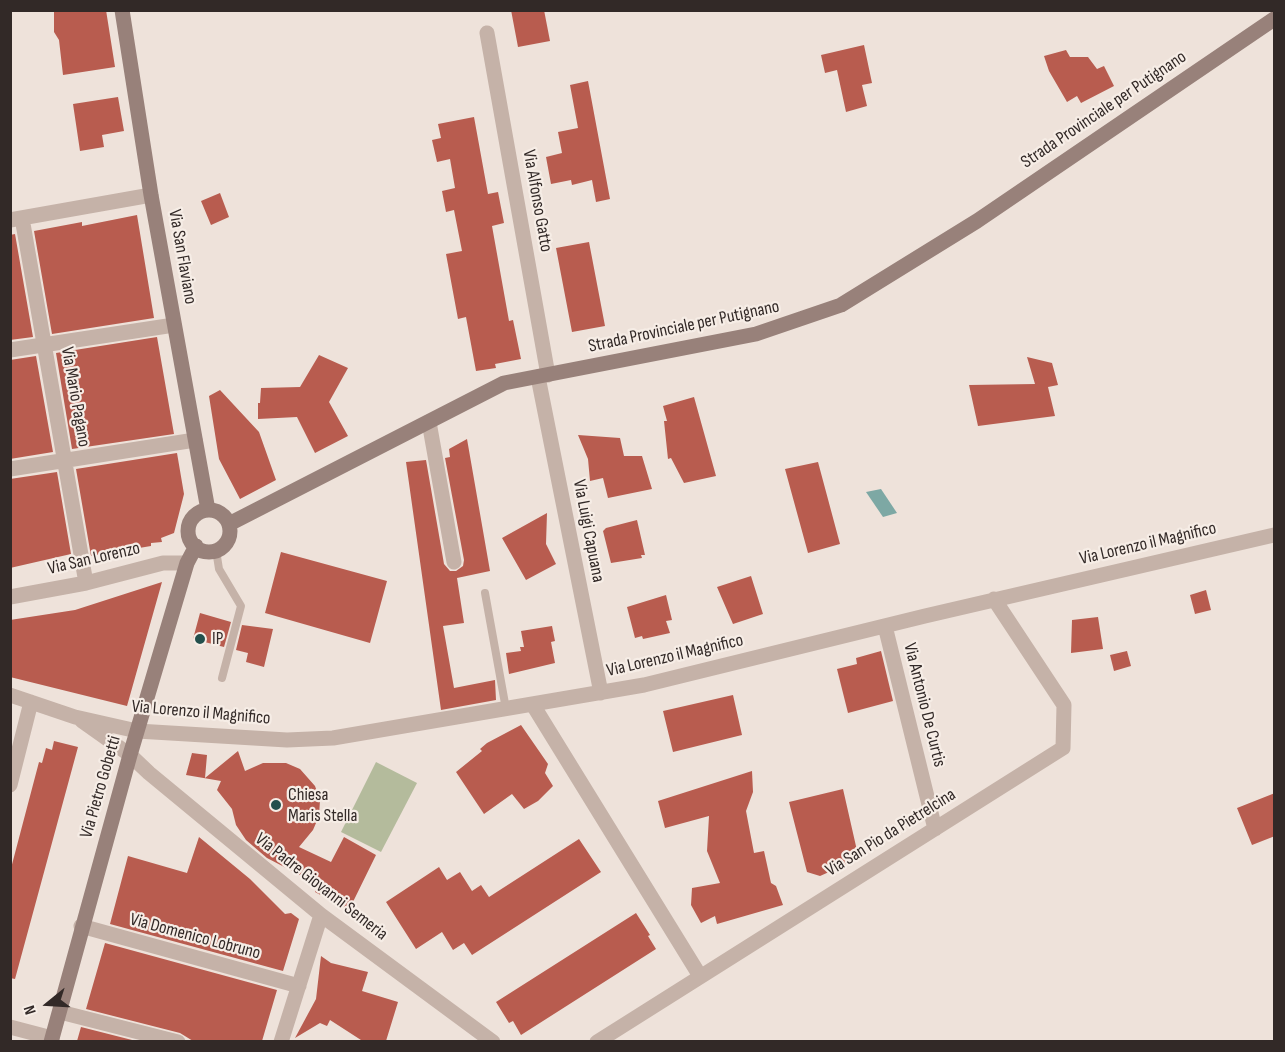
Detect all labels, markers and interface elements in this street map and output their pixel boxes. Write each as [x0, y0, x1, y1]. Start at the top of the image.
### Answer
street label: Strada Provinciale per Putignano [1017, 47, 1191, 173]
street label: Via Alfonso Gatto [517, 148, 557, 254]
street label: Via San Flaviano [163, 208, 201, 306]
street label: Strada Provinciale per Putignano [587, 296, 781, 358]
street label: Via Mario Pagano [56, 345, 94, 449]
street label: Via Luigi Capuana [567, 478, 609, 584]
street label: Via Lorenzo il Magnifico [1078, 518, 1218, 570]
street label: Via San Lorenzo [46, 538, 142, 580]
place label: IP [212, 628, 223, 650]
street label: Via Lorenzo il Magnifico [605, 630, 745, 682]
marker: IP [193, 632, 207, 646]
street label: Via Antonio De Curtis [898, 641, 950, 769]
street label: Via Lorenzo il Magnifico [131, 696, 271, 730]
street label: Via Pietro Gobetti [76, 733, 126, 841]
place label: Chiesa Maris Stella [288, 784, 357, 826]
street label: Via San Pio da Pietrelcina [822, 784, 960, 882]
marker: Chiesa Maris Stella [269, 798, 283, 812]
street label: Via Padre Giovanni Semeria [250, 829, 392, 945]
street label: Via Domenico Lobruno [127, 909, 263, 965]
north arrow [18, 974, 78, 1034]
text: N [20, 1003, 41, 1017]

